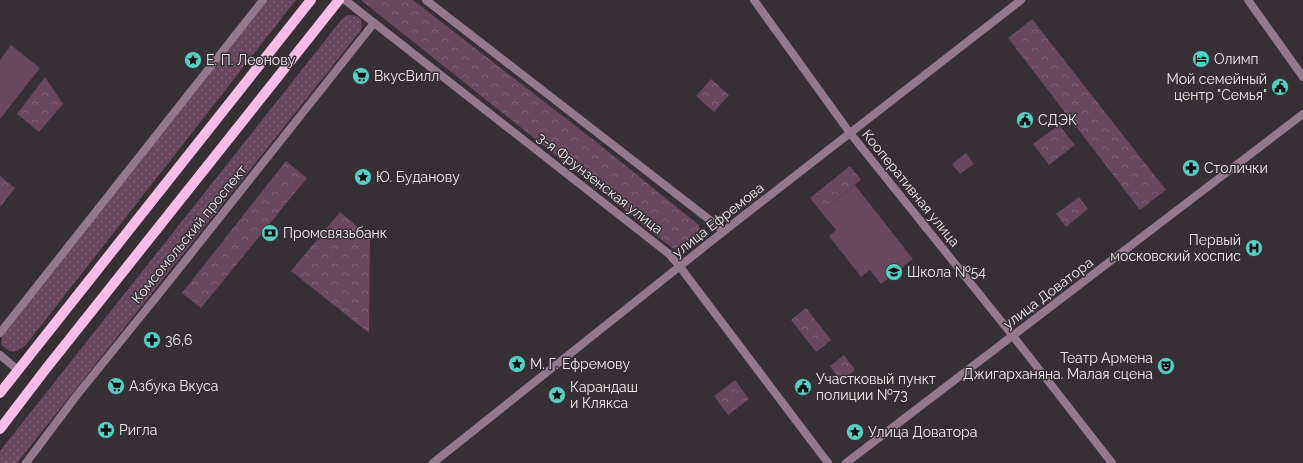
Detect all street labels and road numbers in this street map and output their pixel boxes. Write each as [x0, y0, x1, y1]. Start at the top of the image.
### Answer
street label: Кооперативная улица [859, 126, 963, 250]
street label: 3-я Фрунзенская улица [534, 129, 666, 237]
street label: Комсомольский проспект [128, 161, 250, 306]
street label: улица Ефремова [669, 179, 767, 261]
street label: улица Доватора [1000, 254, 1096, 332]

